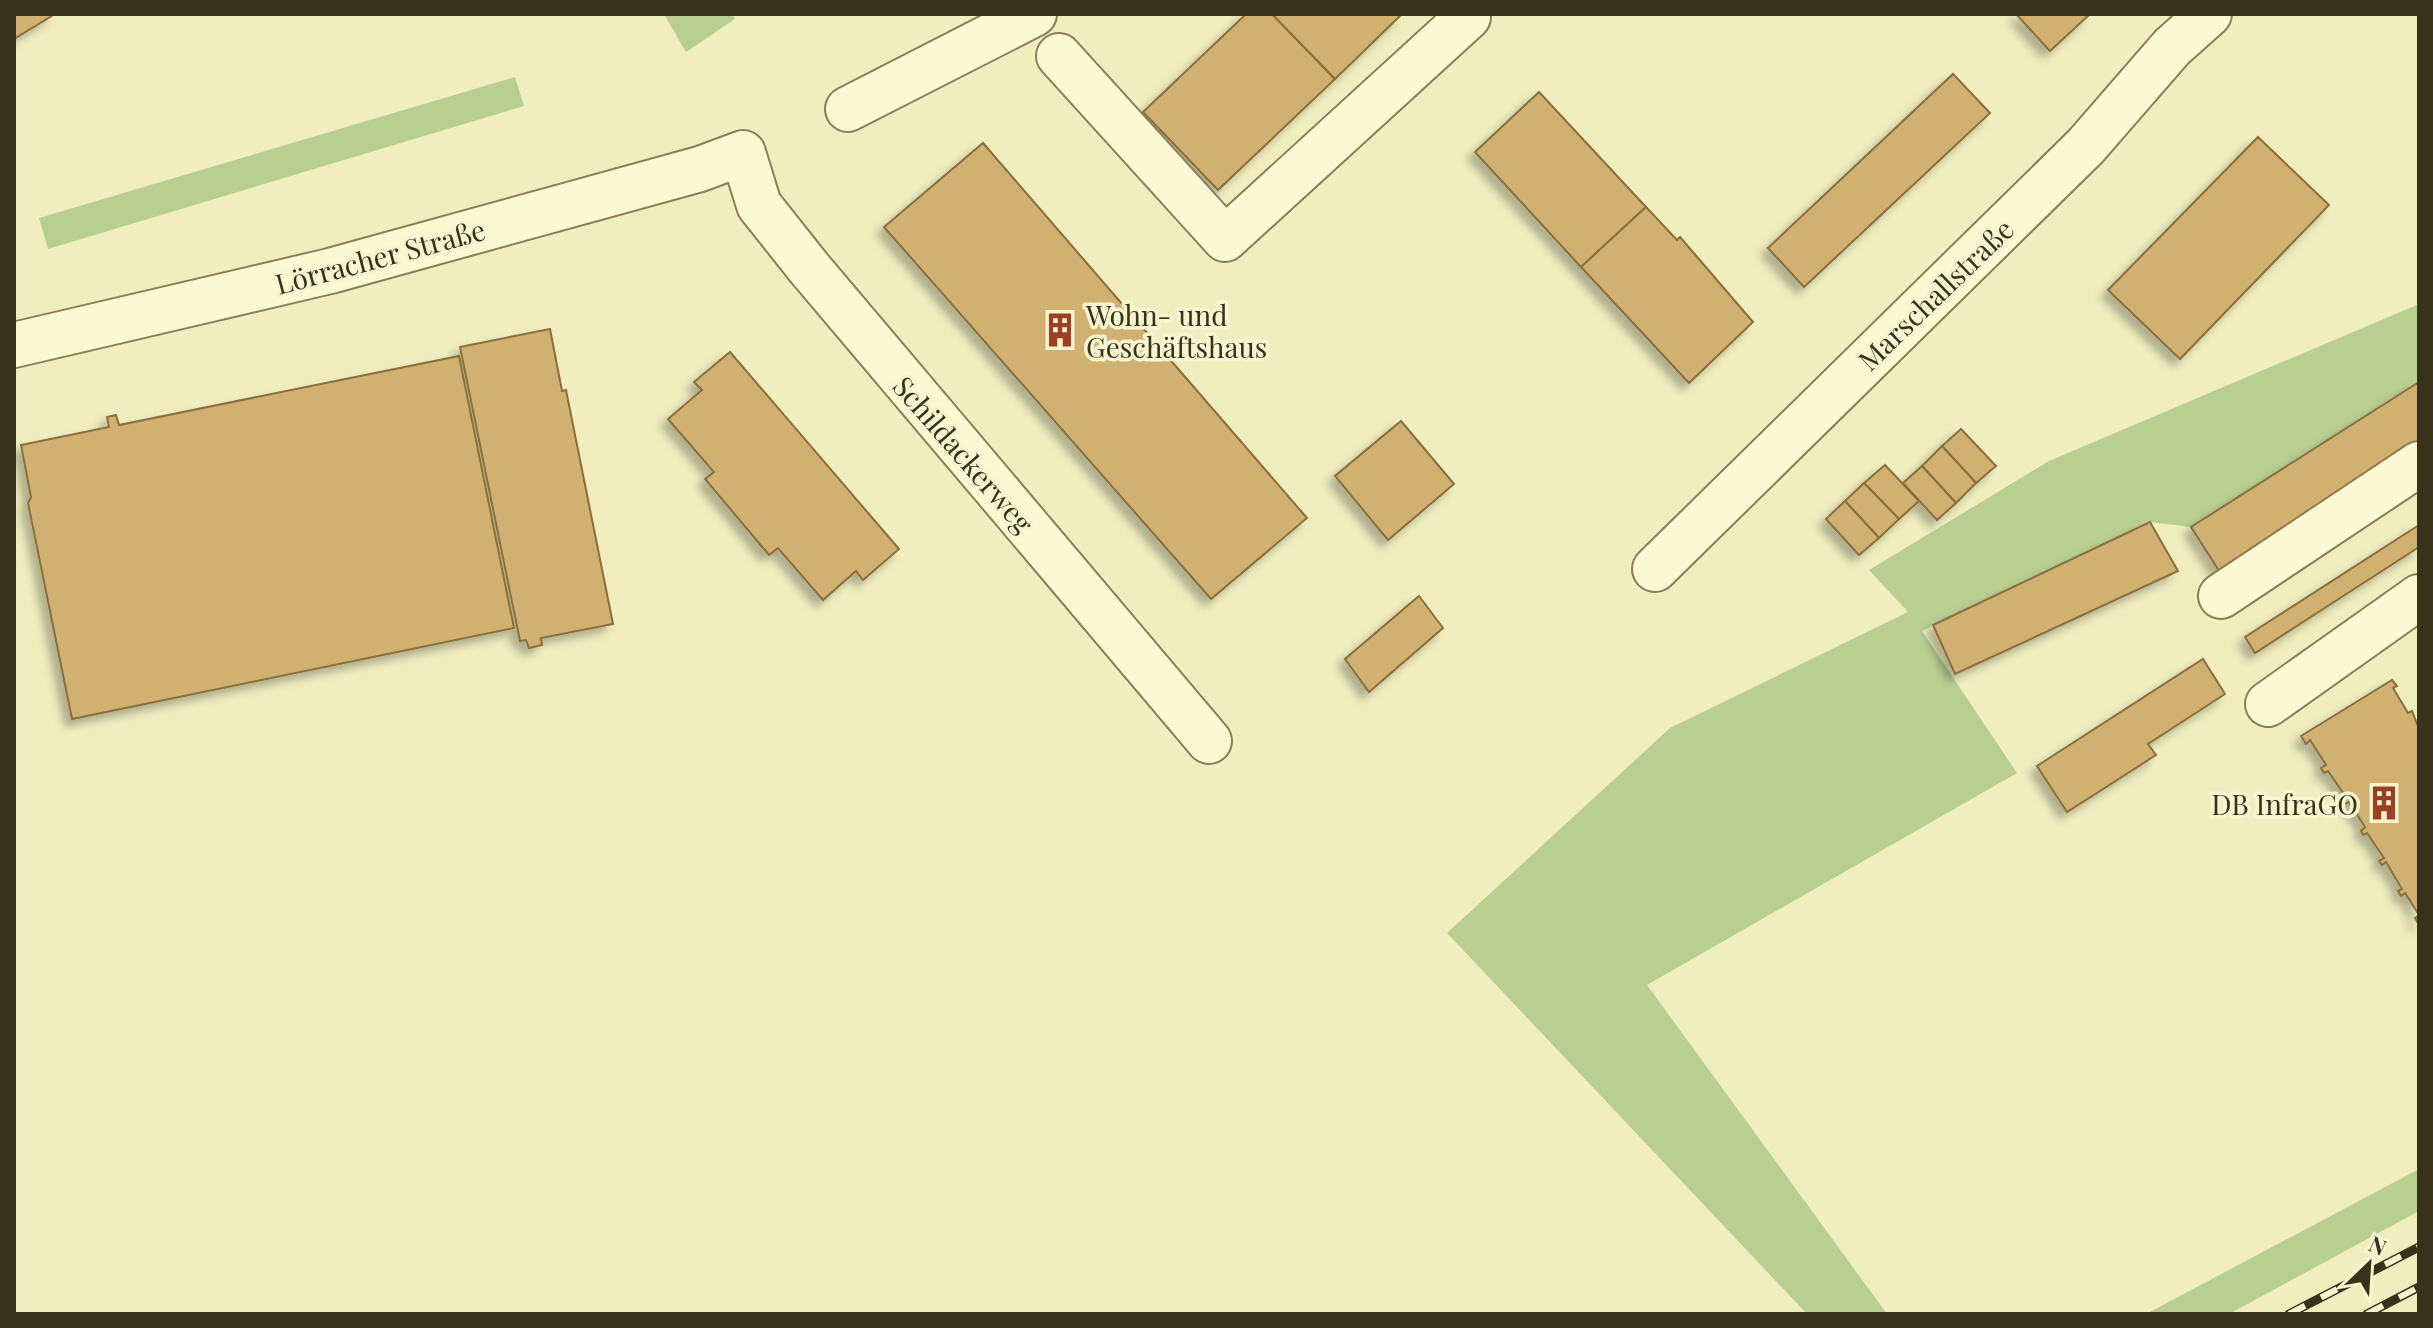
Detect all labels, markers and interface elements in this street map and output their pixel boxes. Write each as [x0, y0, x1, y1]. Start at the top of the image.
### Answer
street label: Lörracher Straße [271, 210, 489, 302]
street label: Marschallstraße [1849, 210, 2021, 378]
place label: Wohn- und Geschäftshaus [1085, 296, 1267, 365]
building icon: Wohn- und Geschäftshaus [1041, 311, 1079, 349]
street label: Schildackerweg [886, 368, 1043, 540]
building icon: DB InfraGO [2365, 784, 2403, 822]
place label: DB InfraGO [2211, 785, 2358, 822]
north arrow [2329, 1224, 2409, 1304]
text: N [2364, 1228, 2392, 1262]

